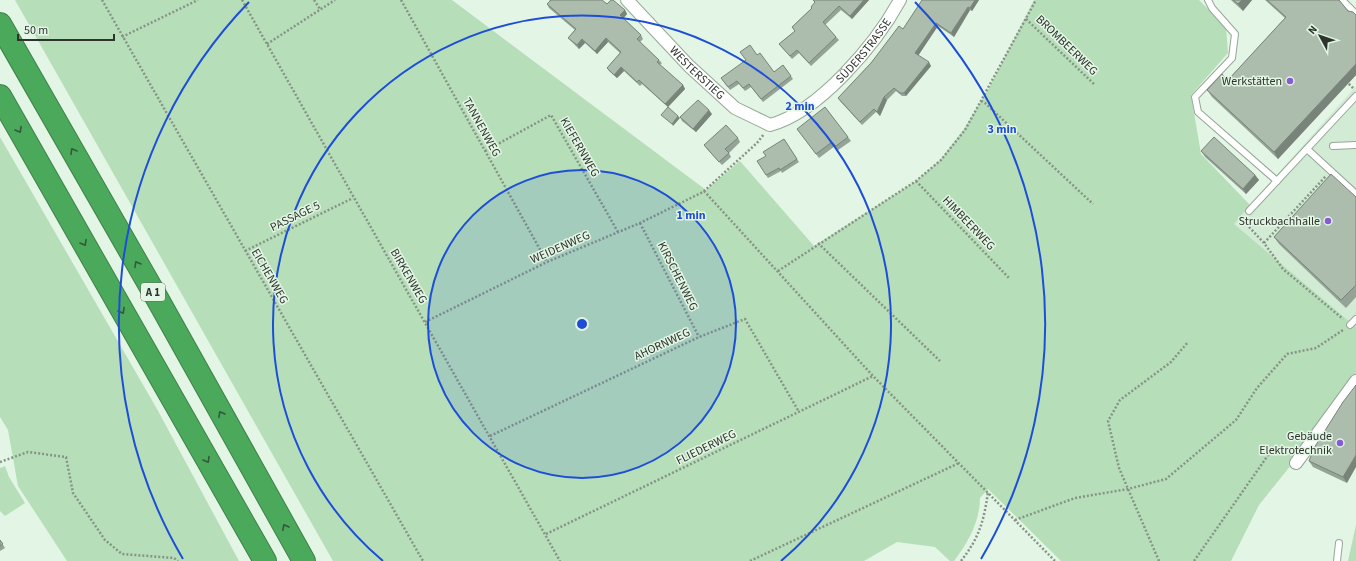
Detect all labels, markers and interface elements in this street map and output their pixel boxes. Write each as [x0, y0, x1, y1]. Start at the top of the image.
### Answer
street label: BROMBEERWEG [1032, 11, 1101, 79]
street label: SÜDERSTRASSE [832, 15, 896, 87]
scale bar [18, 16, 114, 42]
north arrow [1300, 16, 1340, 56]
text: 50 m [24, 22, 48, 39]
text: N [1305, 22, 1321, 38]
street label: WESTERSTIEG [665, 42, 728, 104]
place label: Werkstätten [1222, 73, 1282, 90]
marker: Werkstätten [1285, 76, 1295, 86]
street label: TANNENWEG [458, 95, 505, 160]
text: 2 min [785, 98, 815, 115]
street label: KIEFERNWEG [556, 114, 604, 180]
text: 3 min [987, 121, 1017, 138]
one-way arrow [15, 126, 22, 133]
one-way arrow [70, 148, 77, 155]
street label: HIMBEERWEG [938, 192, 999, 254]
street label: PASSAGE 5 [267, 197, 323, 236]
text: 1 min [676, 207, 706, 224]
place label: Struckbachhalle [1239, 213, 1320, 230]
marker: Struckbachhalle [1323, 216, 1333, 226]
street label: WEIDENWEG [528, 227, 593, 268]
one-way arrow [79, 239, 86, 246]
street label: KIRSCHENWEG [653, 239, 702, 314]
street label: EICHENWEG [247, 245, 292, 307]
street label: BIRKENWEG [386, 245, 431, 307]
one-way arrow [135, 261, 142, 268]
road number: A 1 [141, 283, 165, 301]
one-way arrow [117, 306, 124, 314]
centre of rings [575, 317, 589, 331]
street label: AHORNWEG [631, 324, 693, 365]
one-way arrow [219, 410, 226, 418]
street label: FLIEDERWEG [673, 426, 739, 469]
place label: Gebäude Elektrotechnik [1259, 428, 1332, 459]
marker: Gebäude Elektrotechnik [1335, 438, 1345, 448]
one-way arrow [202, 456, 209, 463]
one-way arrow [282, 524, 290, 531]

